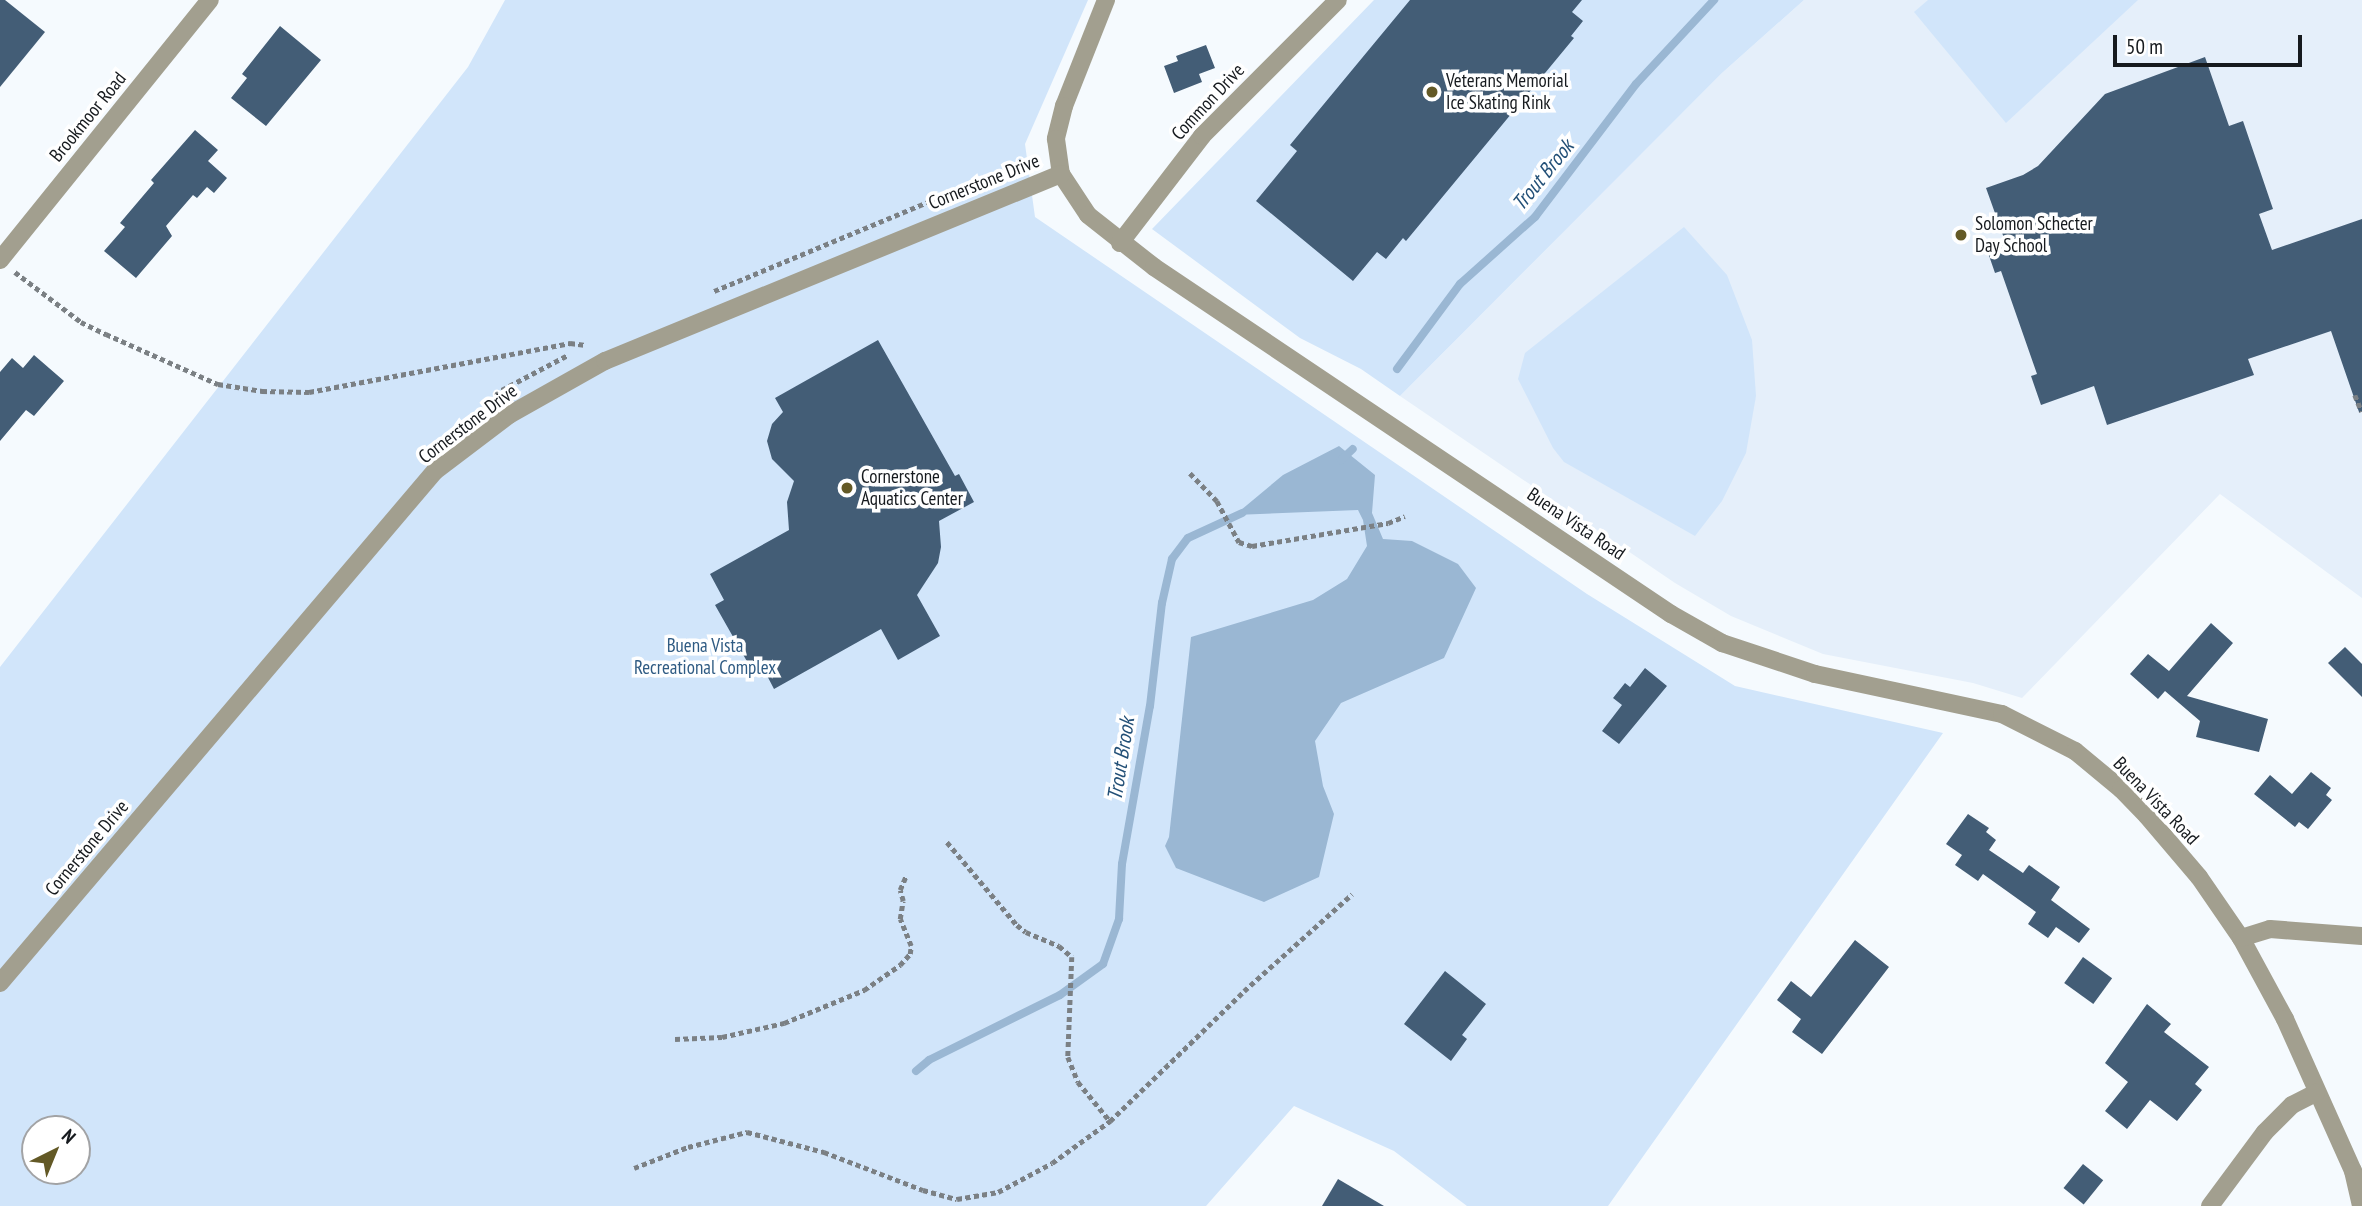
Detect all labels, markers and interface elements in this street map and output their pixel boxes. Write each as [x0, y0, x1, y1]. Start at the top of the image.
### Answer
scale bar [2117, 21, 2306, 65]
text: 50 m [2126, 33, 2163, 60]
street label: Common Drive [1167, 59, 1249, 145]
street label: Brookmoor Road [45, 68, 131, 166]
place label: Veterans Memorial Ice Skating Rink [1446, 70, 1568, 114]
marker: Veterans Memorial Ice Skating Rink [1424, 84, 1440, 100]
water label: Trout Brook [1507, 135, 1579, 215]
street label: Cornerstone Drive [925, 149, 1043, 215]
place label: Solomon Schecter Day School [1975, 213, 2093, 257]
marker: Solomon Schecter Day School [1953, 227, 1969, 243]
street label: Cornerstone Drive [414, 380, 522, 468]
place label: Cornerstone Aquatics Center [861, 466, 963, 510]
marker: Cornerstone Aquatics Center [839, 480, 855, 496]
street label: Buena Vista Road [1523, 483, 1629, 565]
park label: Buena Vista Recreational Complex [634, 635, 776, 679]
water label: Trout Brook [1102, 716, 1140, 802]
street label: Buena Vista Road [2108, 752, 2204, 850]
street label: Cornerstone Drive [41, 796, 133, 900]
north arrow [21, 1115, 91, 1185]
text: N [57, 1124, 81, 1148]

